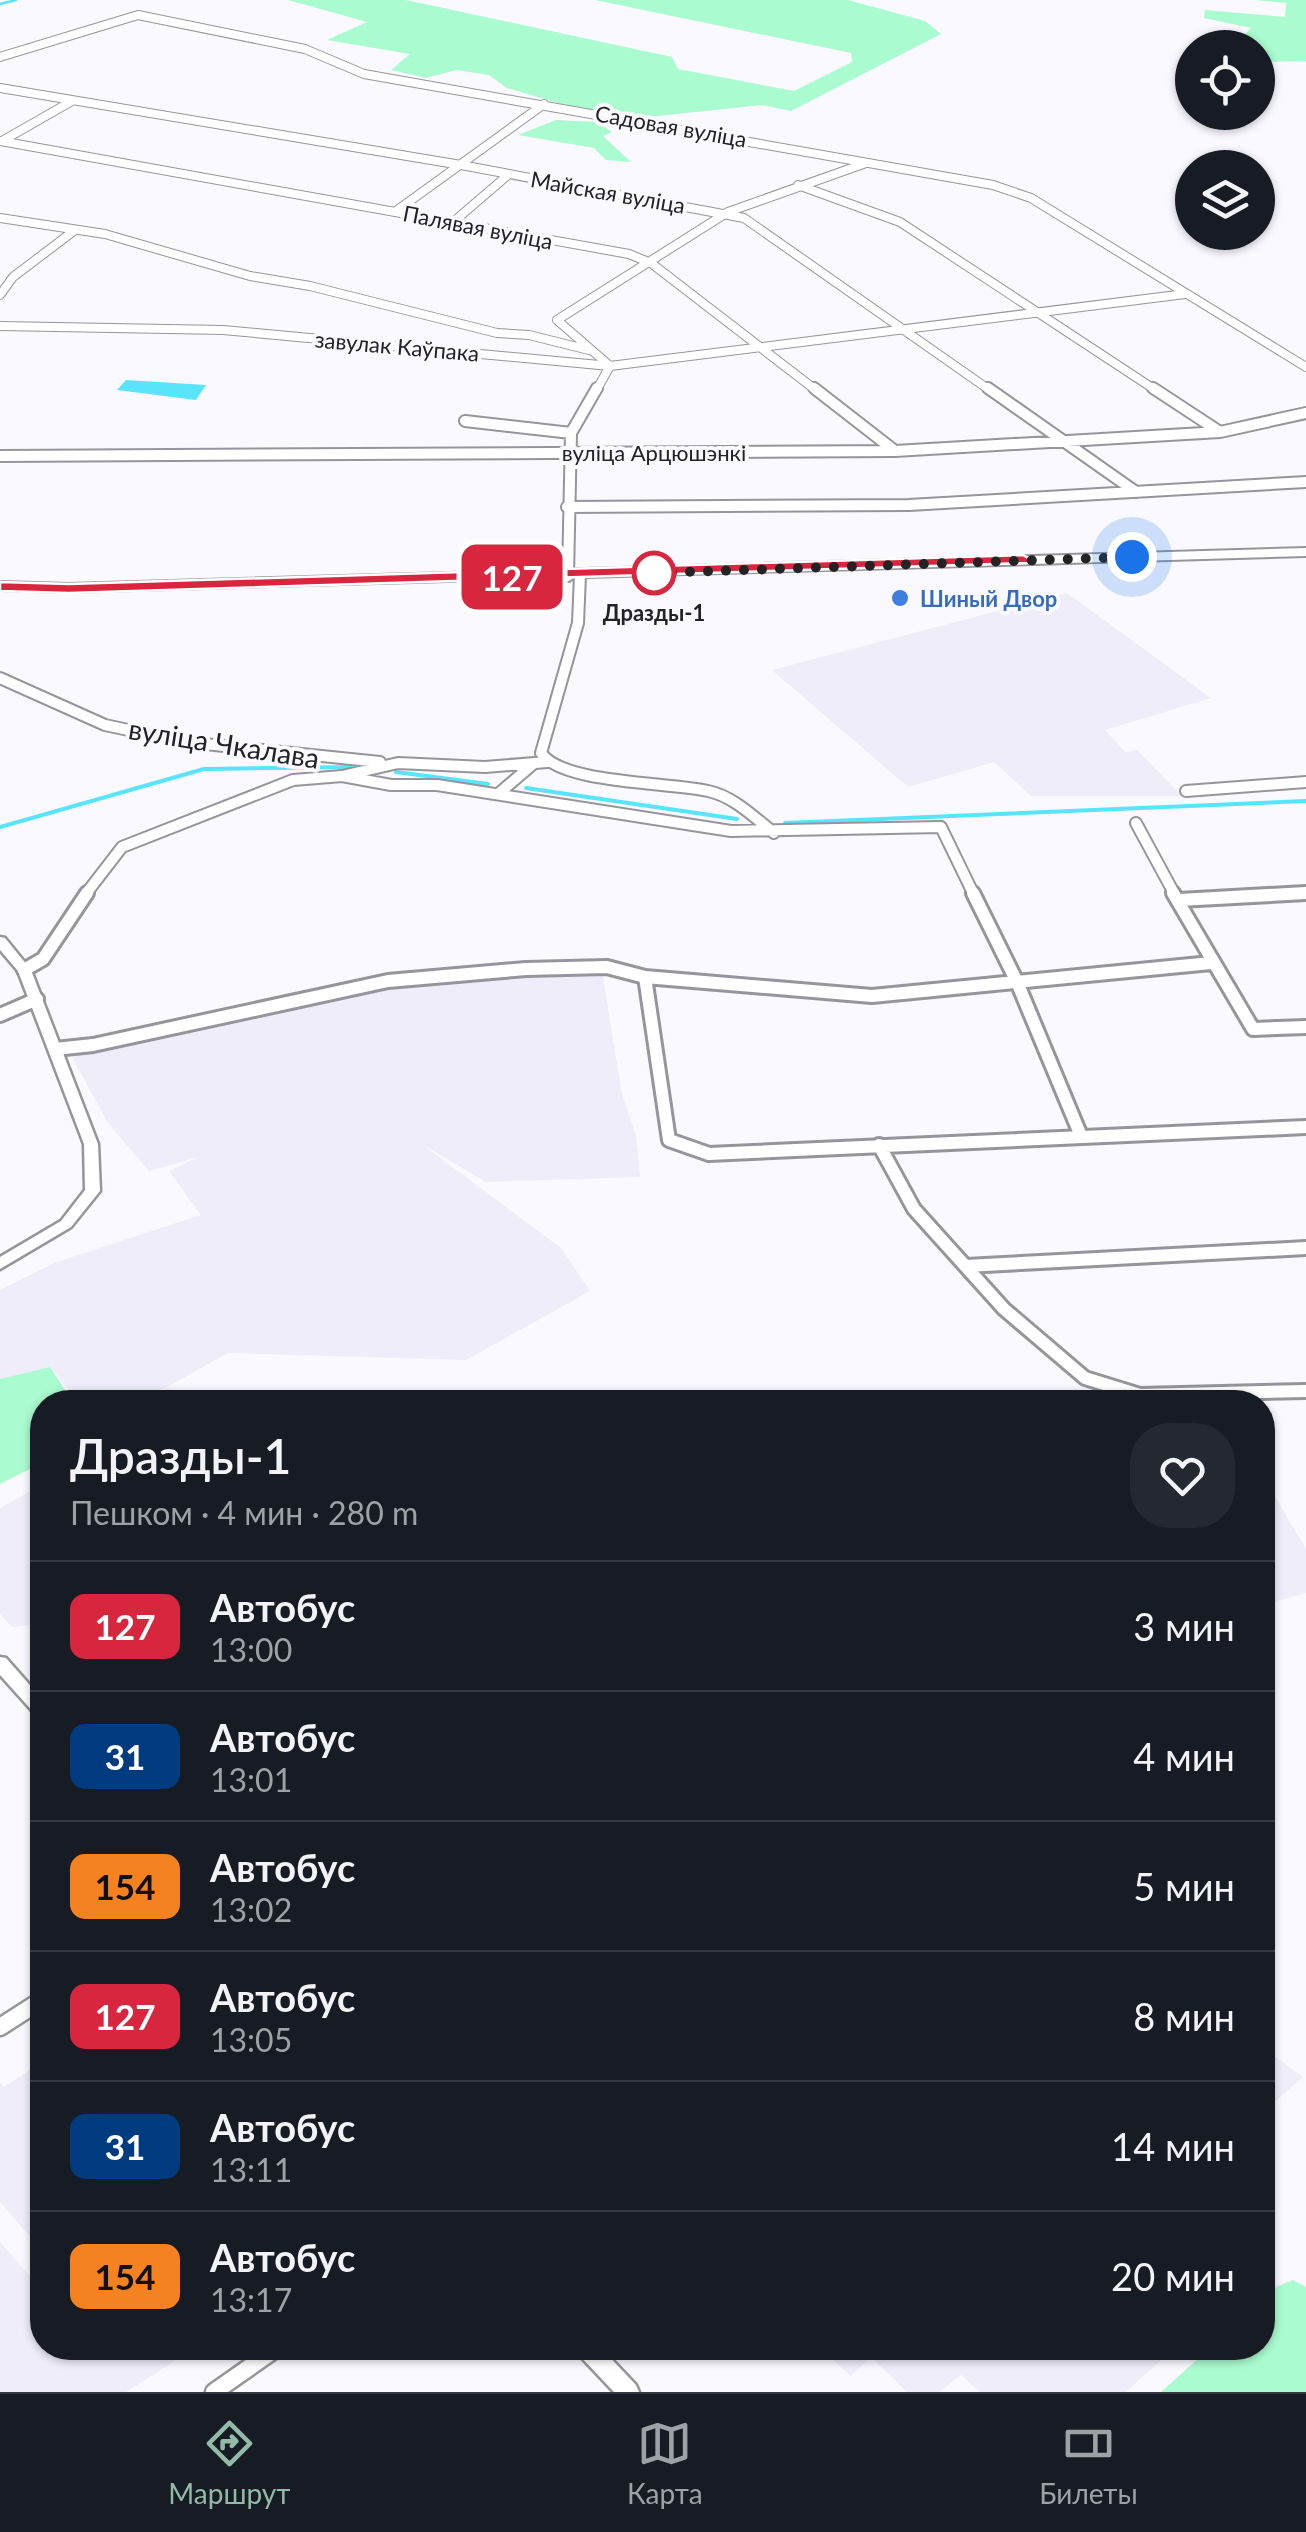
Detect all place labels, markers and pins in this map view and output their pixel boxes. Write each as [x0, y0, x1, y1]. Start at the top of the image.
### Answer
marker: Дразды-1 [633, 552, 675, 594]
place label: Шиный Двор [920, 585, 1057, 612]
marker: Шиный Двор [889, 587, 911, 609]
place label: Дразды-1 [603, 599, 705, 626]

